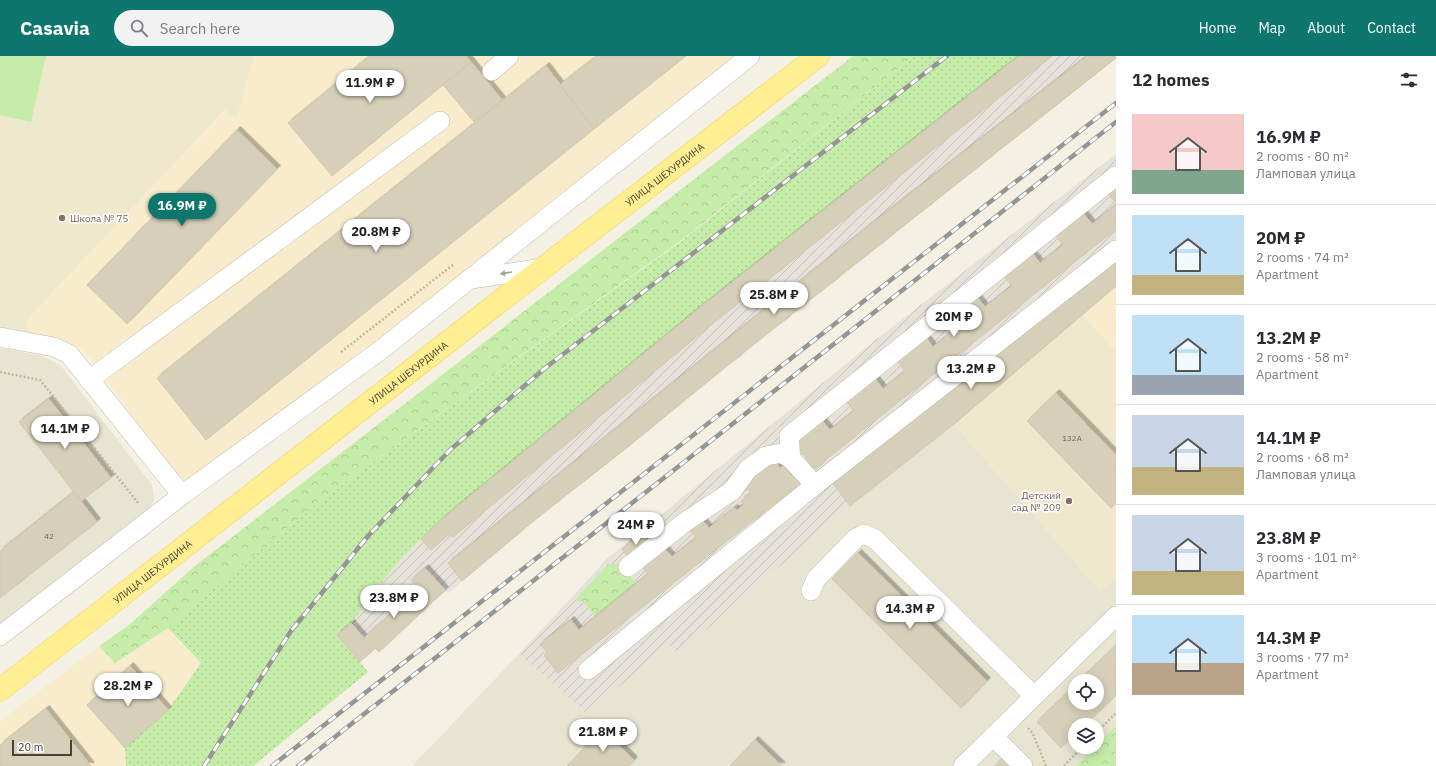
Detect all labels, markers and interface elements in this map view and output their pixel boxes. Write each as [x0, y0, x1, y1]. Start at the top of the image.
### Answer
search box [114, 10, 394, 46]
text: Casavia [20, 16, 90, 40]
icon: search [128, 17, 150, 39]
text: Search here [160, 19, 240, 38]
text: Home [1199, 19, 1236, 37]
text: Map [1258, 19, 1285, 37]
text: About [1307, 19, 1345, 37]
text: Contact [1367, 19, 1416, 37]
text: 12 homes [1132, 69, 1209, 91]
icon: filters [1398, 69, 1420, 91]
pin: 11.9M ₽ [333, 70, 407, 104]
text: 11.9M ₽ [345, 74, 395, 91]
text: 16.9M ₽ [1256, 126, 1321, 148]
icon: home [1164, 130, 1212, 178]
street label: УЛИЦА ШЕХУРДИНА [622, 139, 707, 209]
text: 2 rooms · 80 m² [1256, 148, 1349, 165]
text: Ламповая улица [1256, 165, 1356, 182]
pin: 16.9M ₽ [145, 193, 219, 227]
text: 16.9M ₽ [157, 197, 207, 214]
place label: Школа № 75 [70, 212, 128, 225]
marker: Школа № 75 [57, 213, 67, 223]
pin: 20.8M ₽ [339, 219, 413, 253]
text: 20.8M ₽ [351, 223, 401, 240]
text: 20M ₽ [1256, 227, 1306, 249]
icon: home [1164, 231, 1212, 279]
text: 2 rooms · 74 m² [1256, 249, 1349, 266]
text: Apartment [1256, 266, 1319, 283]
one-way arrow [500, 271, 512, 277]
pin: 25.8M ₽ [737, 282, 811, 316]
text: 25.8M ₽ [749, 286, 799, 303]
pin: 20M ₽ [926, 304, 982, 338]
text: 20M ₽ [935, 308, 973, 325]
text: 13.2M ₽ [1256, 327, 1321, 349]
icon: home [1164, 331, 1212, 379]
street label: УЛИЦА ШЕХУРДИНА [366, 338, 451, 407]
text: 2 rooms · 58 m² [1256, 349, 1349, 366]
pin: 13.2M ₽ [934, 356, 1008, 390]
text: 13.2M ₽ [946, 360, 996, 377]
text: Apartment [1256, 366, 1319, 383]
pin: 14.1M ₽ [28, 416, 102, 450]
text: 14.1M ₽ [40, 420, 90, 437]
text: 14.1M ₽ [1256, 427, 1321, 449]
icon: home [1164, 431, 1212, 479]
house number: 132А [1062, 433, 1082, 443]
text: 2 rooms · 68 m² [1256, 449, 1349, 466]
text: Ламповая улица [1256, 466, 1356, 483]
place label: Детский сад № 209 [1011, 489, 1061, 514]
marker: Детский сад № 209 [1064, 496, 1074, 506]
pin: 24M ₽ [608, 512, 664, 546]
text: 24M ₽ [617, 516, 655, 533]
text: 23.8M ₽ [1256, 527, 1321, 549]
house number: 42 [44, 531, 54, 541]
icon: home [1164, 531, 1212, 579]
street label: УЛИЦА ШЕХУРДИНА [110, 537, 195, 606]
text: 3 rooms · 101 m² [1256, 549, 1357, 566]
text: Apartment [1256, 566, 1319, 583]
pin: 23.8M ₽ [357, 585, 431, 619]
text: 23.8M ₽ [369, 589, 419, 606]
pin: 14.3M ₽ [873, 596, 947, 630]
text: 14.3M ₽ [885, 600, 935, 617]
text: 14.3M ₽ [1256, 627, 1321, 649]
icon: home [1164, 631, 1212, 679]
text: 3 rooms · 77 m² [1256, 649, 1349, 666]
text: Apartment [1256, 666, 1319, 683]
pin: 28.2M ₽ [91, 673, 165, 707]
map controls [1068, 674, 1104, 754]
button: locate [1068, 674, 1104, 710]
text: 28.2M ₽ [103, 677, 153, 694]
button: layers [1068, 718, 1104, 754]
pin: 21.8M ₽ [566, 719, 640, 753]
text: 21.8M ₽ [578, 723, 628, 740]
scale bar [12, 738, 72, 757]
text: 20 m [18, 740, 43, 754]

